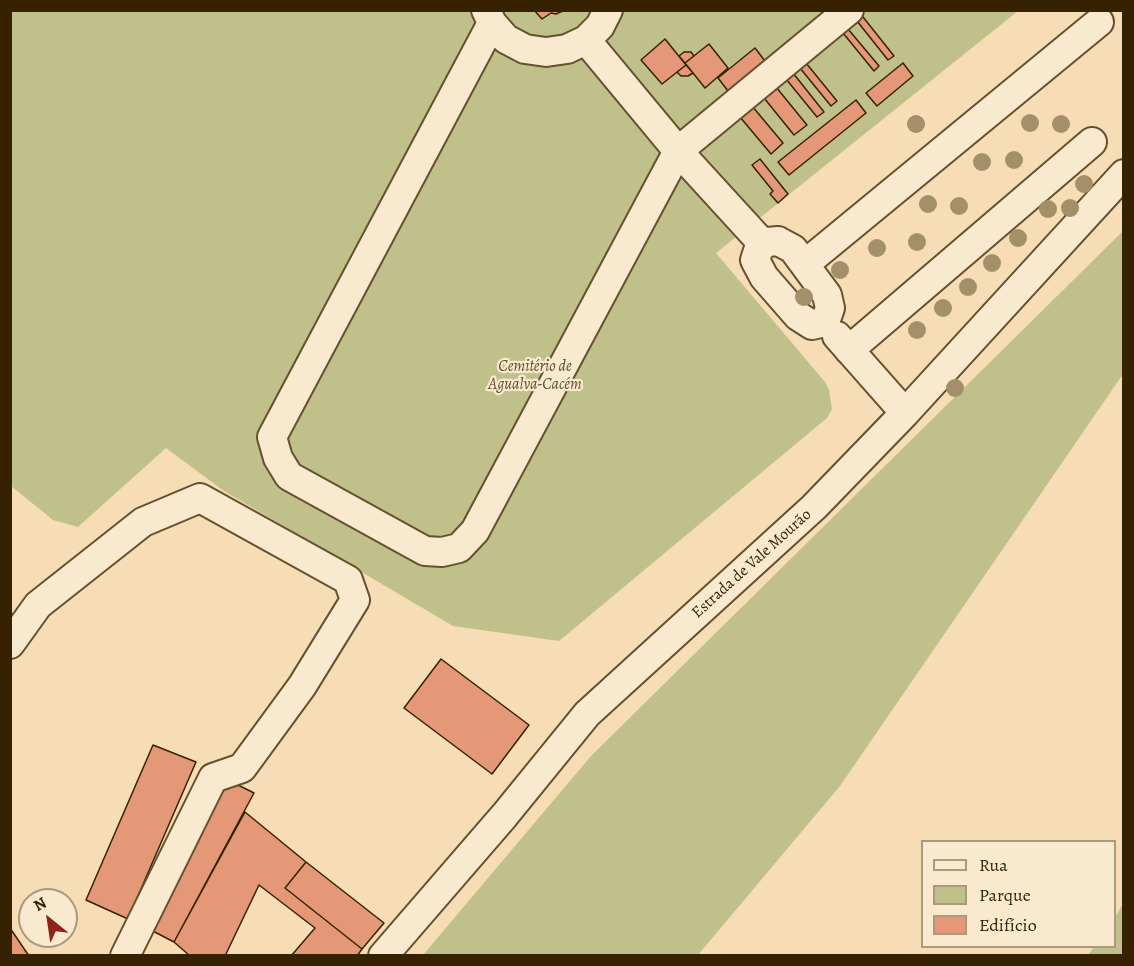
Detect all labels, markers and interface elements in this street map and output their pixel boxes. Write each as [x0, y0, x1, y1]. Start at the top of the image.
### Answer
park label: Cemitério de Agualva-Cacém [488, 357, 582, 395]
street label: Estrada de Vale Mourão [688, 505, 816, 623]
legend [921, 840, 1116, 948]
text: Rua [979, 853, 1008, 877]
text: Parque [979, 883, 1031, 907]
north arrow [18, 888, 78, 948]
text: N [29, 892, 51, 917]
text: Edifício [979, 913, 1037, 937]

